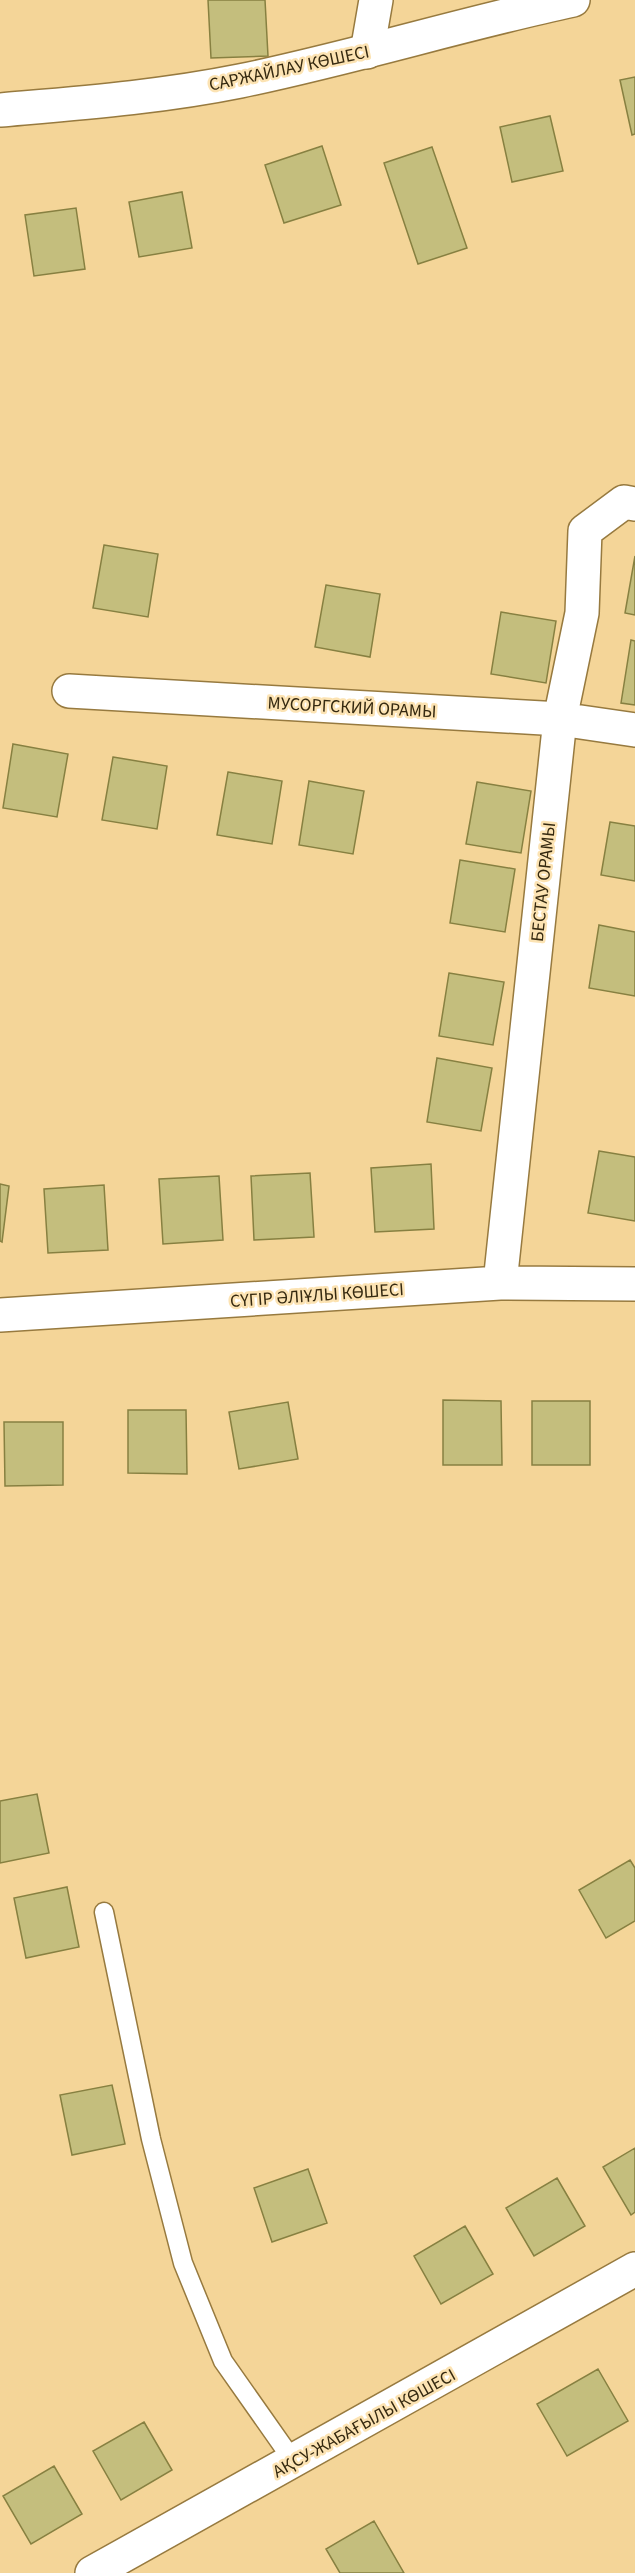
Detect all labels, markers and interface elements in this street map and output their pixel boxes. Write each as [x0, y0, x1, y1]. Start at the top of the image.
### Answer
street label: САРЖАЙЛАУ КӨШЕСІ [207, 39, 372, 98]
street label: МУСОРГСКИЙ ОРАМЫ [267, 691, 437, 724]
street label: БЕСТАУ ОРАМЫ [525, 821, 562, 943]
street label: СҮГІР ӘЛІҰЛЫ КӨШЕСІ [229, 1277, 405, 1314]
street label: АҚСУ-ЖАБАҒЫЛЫ КӨШЕСІ [268, 2363, 460, 2484]

